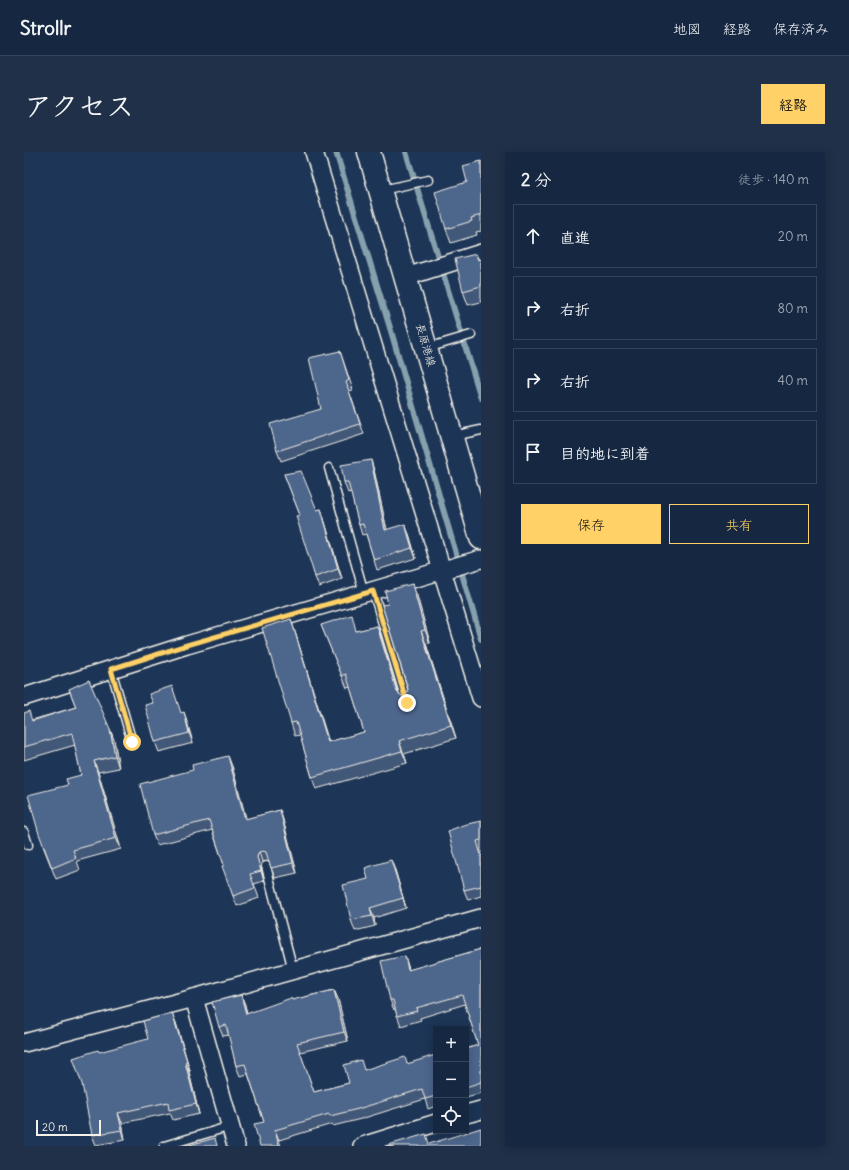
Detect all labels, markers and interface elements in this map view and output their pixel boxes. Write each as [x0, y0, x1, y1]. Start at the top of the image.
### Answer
text: Strollr [20, 16, 71, 40]
text: 地図 [673, 20, 701, 38]
text: 経路 [723, 20, 751, 38]
text: 保存済み [773, 20, 829, 38]
button: 経路 [761, 84, 825, 124]
text: アクセス [24, 88, 134, 124]
text: 2 分 [521, 169, 551, 191]
text: 徒歩 · 140 m [738, 171, 809, 188]
icon: ahead [522, 225, 544, 247]
text: 直進 [560, 228, 590, 247]
text: 20 m [778, 228, 808, 245]
icon: right [522, 297, 544, 319]
text: 右折 [560, 300, 590, 319]
text: 80 m [777, 300, 808, 317]
street label: 長原港線 [413, 322, 439, 368]
icon: right [522, 369, 544, 391]
text: 右折 [560, 372, 590, 391]
text: 40 m [777, 372, 808, 389]
icon: arrive [522, 441, 544, 463]
text: 目的地に到着 [560, 444, 650, 463]
button: 保存 [521, 504, 661, 544]
button: 共有 [669, 504, 809, 544]
route end [398, 694, 416, 712]
route start [123, 733, 141, 751]
map controls [433, 1026, 469, 1134]
button: + [433, 1026, 469, 1062]
button: − [433, 1062, 469, 1098]
button: locate [433, 1098, 469, 1134]
scale bar [36, 1118, 101, 1137]
text: 20 m [42, 1120, 68, 1134]

